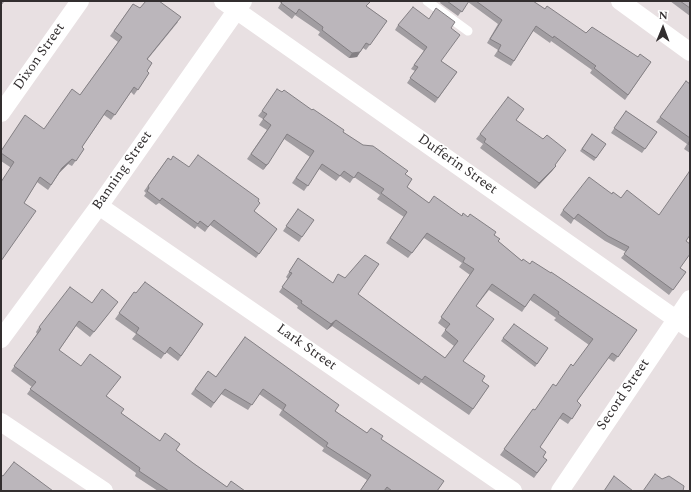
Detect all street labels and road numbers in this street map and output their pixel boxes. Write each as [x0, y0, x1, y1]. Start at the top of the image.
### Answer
street label: Dixon Street [11, 20, 69, 94]
street label: Banning Street [90, 128, 156, 214]
street label: Dufferin Street [414, 131, 500, 199]
street label: Lark Street [273, 321, 339, 375]
street label: Secord Street [594, 356, 654, 434]

